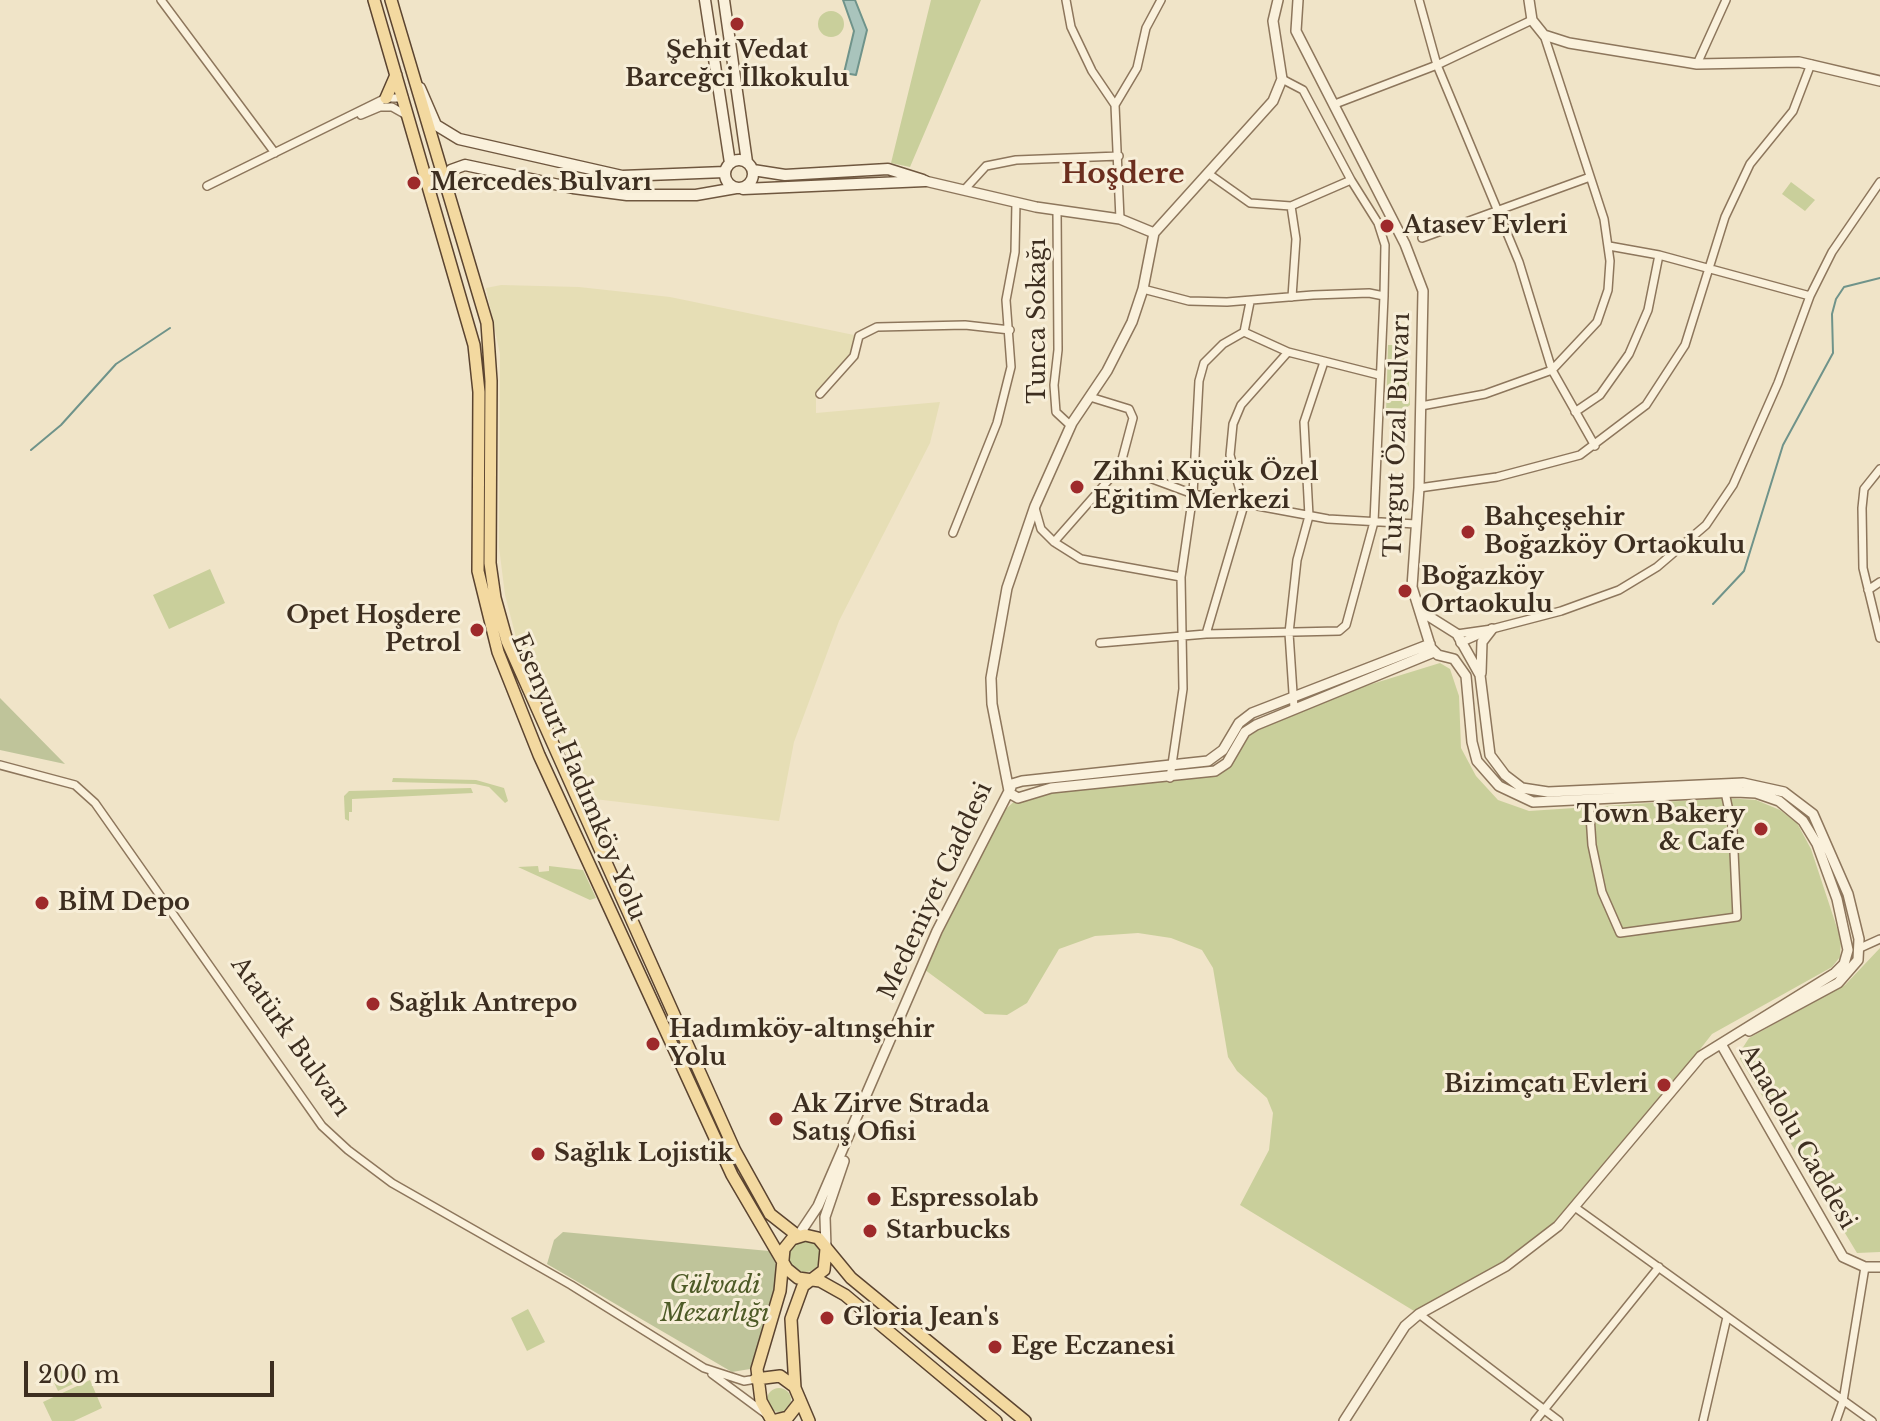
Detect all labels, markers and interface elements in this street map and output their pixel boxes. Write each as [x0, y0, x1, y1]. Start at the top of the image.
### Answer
marker: Şehit Vedat Barceğci İlkokulu [728, 15, 746, 33]
place label: Şehit Vedat Barceğci İlkokulu [625, 37, 849, 93]
district label: Hoşdere [1061, 158, 1185, 192]
place label: Mercedes Bulvarı [430, 169, 652, 197]
marker: Mercedes Bulvarı [405, 174, 423, 192]
place label: Atasev Evleri [1403, 212, 1567, 240]
marker: Atasev Evleri [1378, 217, 1396, 235]
street label: Tunca Sokağı [1024, 238, 1052, 404]
street label: Turgut Özal Bulvarı [1379, 312, 1417, 558]
place label: Zihni Küçük Özel Eğitim Merkezi [1093, 459, 1318, 515]
marker: Zihni Küçük Özel Eğitim Merkezi [1068, 478, 1086, 496]
place label: Bahçeşehir Boğazköy Ortaokulu [1484, 504, 1745, 560]
marker: Bahçeşehir Boğazköy Ortaokulu [1459, 523, 1477, 541]
place label: Boğazköy Ortaokulu [1421, 563, 1553, 619]
marker: Boğazköy Ortaokulu [1396, 582, 1414, 600]
place label: Opet Hoşdere Petrol [286, 602, 461, 658]
marker: Opet Hoşdere Petrol [468, 621, 486, 639]
street label: Esenyurt Hadımköy Yolu [504, 629, 652, 925]
street label: Medeniyet Caddesi [873, 778, 999, 1004]
place label: Town Bakery & Cafe [1577, 801, 1745, 857]
marker: Town Bakery & Cafe [1752, 820, 1770, 838]
place label: BİM Depo [58, 889, 190, 917]
marker: BİM Depo [33, 894, 51, 912]
street label: Atatürk Bulvarı [224, 952, 356, 1122]
place label: Sağlık Antrepo [389, 990, 577, 1018]
marker: Sağlık Antrepo [364, 995, 382, 1013]
place label: Hadımköy-altınşehir Yolu [669, 1016, 934, 1072]
marker: Hadımköy-altınşehir Yolu [644, 1035, 662, 1053]
street label: Anadolu Caddesi [1732, 1039, 1862, 1235]
place label: Bizimçatı Evleri [1444, 1071, 1648, 1099]
marker: Bizimçatı Evleri [1655, 1076, 1673, 1094]
place label: Ak Zirve Strada Satış Ofisi [792, 1091, 989, 1147]
marker: Ak Zirve Strada Satış Ofisi [767, 1110, 785, 1128]
place label: Sağlık Lojistik [554, 1140, 733, 1168]
marker: Sağlık Lojistik [529, 1145, 547, 1163]
place label: Espressolab [890, 1185, 1039, 1213]
marker: Espressolab [865, 1190, 883, 1208]
place label: Starbucks [886, 1217, 1011, 1245]
marker: Starbucks [861, 1222, 879, 1240]
park label: Gülvadi Mezarlığı [661, 1272, 769, 1328]
place label: Gloria Jean's [843, 1304, 999, 1332]
marker: Gloria Jean's [818, 1309, 836, 1327]
place label: Ege Eczanesi [1011, 1333, 1175, 1361]
marker: Ege Eczanesi [986, 1338, 1004, 1356]
scale bar [28, 1345, 278, 1395]
text: 200 m [38, 1360, 120, 1389]

